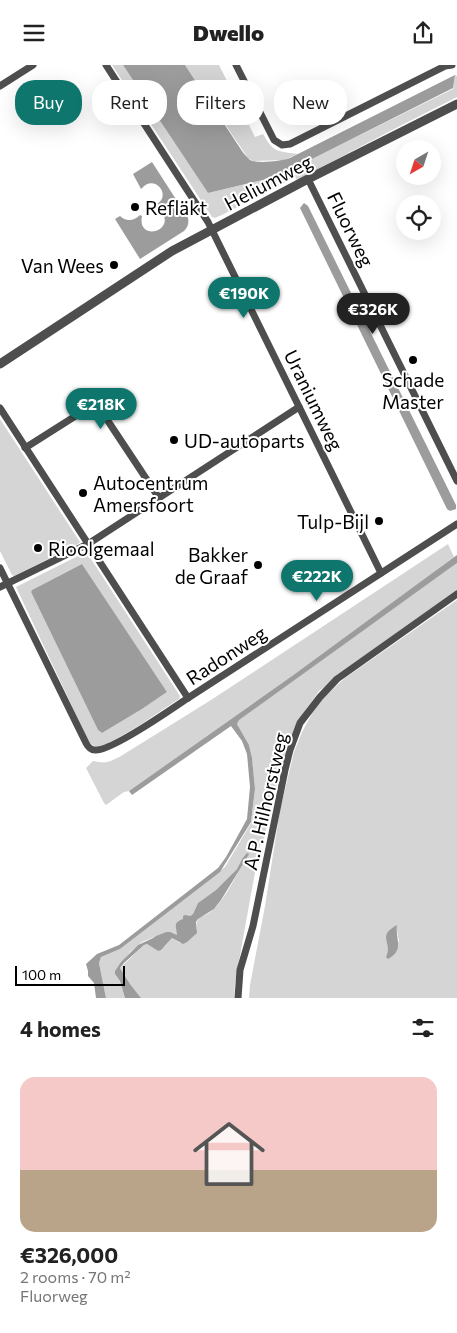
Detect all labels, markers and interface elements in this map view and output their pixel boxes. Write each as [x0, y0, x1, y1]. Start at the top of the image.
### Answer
icon: menu [20, 19, 48, 47]
text: Dwello [193, 19, 264, 46]
icon: share [409, 19, 437, 47]
chip: Buy [15, 80, 82, 125]
chip: Rent [92, 80, 167, 125]
chip: Filters [177, 80, 264, 125]
chip: New [274, 80, 347, 125]
north arrow [396, 140, 441, 185]
map controls [396, 140, 441, 240]
street label: Heliumweg [220, 149, 316, 215]
street label: Fluorweg [323, 188, 379, 270]
button: locate [396, 195, 441, 240]
place label: Refläkt [145, 196, 207, 219]
marker: Refläkt [129, 201, 141, 213]
place label: Van Wees [21, 254, 104, 277]
marker: Van Wees [108, 259, 120, 271]
pin: €190K [209, 277, 279, 319]
text: €190K [219, 283, 269, 302]
pin: €326K [338, 293, 408, 335]
text: €326K [348, 299, 398, 318]
street label: Uraniumweg [280, 346, 348, 454]
marker: Schade Master [407, 354, 419, 366]
place label: Schade Master [382, 368, 444, 413]
pin: €218K [66, 387, 136, 430]
text: €218K [77, 394, 125, 413]
place label: UD-autoparts [184, 429, 305, 452]
marker: UD-autoparts [168, 434, 180, 446]
place label: Autocentrum Amersfoort [93, 471, 208, 516]
marker: Autocentrum Amersfoort [77, 487, 89, 499]
place label: Tulp-Bijl [297, 510, 369, 533]
marker: Tulp-Bijl [373, 515, 385, 527]
place label: Rioolgemaal [48, 537, 155, 560]
marker: Rioolgemaal [32, 542, 44, 554]
place label: Bakker de Graaf [175, 543, 248, 588]
marker: Bakker de Graaf [252, 559, 264, 571]
pin: €222K [282, 559, 352, 602]
text: €222K [292, 566, 342, 585]
street label: Radonweg [182, 621, 270, 689]
street label: A.P. Hilhorstweg [238, 730, 292, 872]
scale bar [15, 963, 125, 986]
text: 100 m [22, 966, 61, 983]
icon: filters [409, 1014, 437, 1042]
text: 4 homes [20, 1016, 101, 1041]
icon: home [184, 1109, 274, 1199]
text: €326,000 [20, 1242, 118, 1267]
text: 2 rooms · 70 m² [20, 1267, 131, 1286]
text: Fluorweg [20, 1286, 88, 1305]

